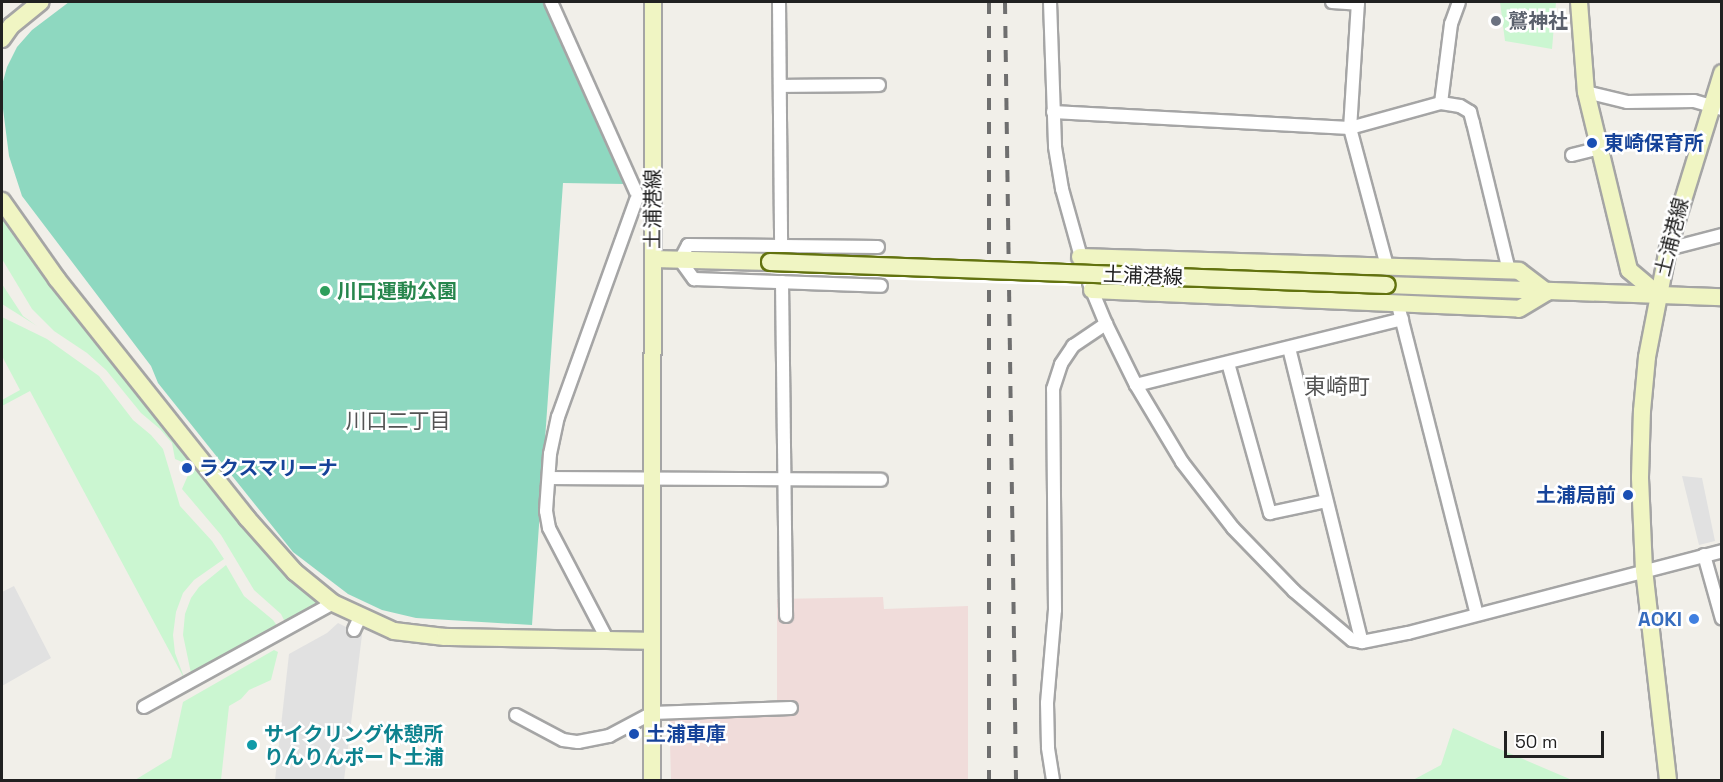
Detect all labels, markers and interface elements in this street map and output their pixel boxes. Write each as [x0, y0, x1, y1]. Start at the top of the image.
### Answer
place label: 鷲神社 [1508, 9, 1568, 33]
marker: 鷲神社 [1489, 14, 1503, 28]
place label: 東崎保育所 [1604, 131, 1704, 155]
marker: 東崎保育所 [1585, 136, 1599, 150]
street label: 土浦港線 [641, 169, 665, 249]
street label: 土浦港線 [1651, 195, 1693, 279]
street label: 土浦港線 [1103, 263, 1183, 289]
place label: 川口運動公園 [337, 279, 457, 303]
marker: 川口運動公園 [318, 284, 332, 298]
district label: 東崎町 [1304, 374, 1370, 400]
district label: 川口二丁目 [346, 408, 450, 434]
place label: ラクスマリーナ [199, 456, 339, 480]
marker: ラクスマリーナ [180, 461, 194, 475]
place label: 土浦局前 [1536, 483, 1616, 507]
marker: 土浦局前 [1621, 488, 1635, 502]
place label: AOKI [1638, 607, 1682, 631]
marker: AOKI [1687, 612, 1701, 626]
scale bar [1507, 719, 1608, 757]
place label: サイクリング休憩所 りんりんポート土浦 [264, 722, 444, 769]
place label: 土浦車庫 [646, 722, 726, 746]
marker: 土浦車庫 [627, 727, 641, 741]
text: 50 m [1515, 730, 1557, 753]
marker: サイクリング休憩所 りんりんポート土浦 [245, 738, 259, 752]

